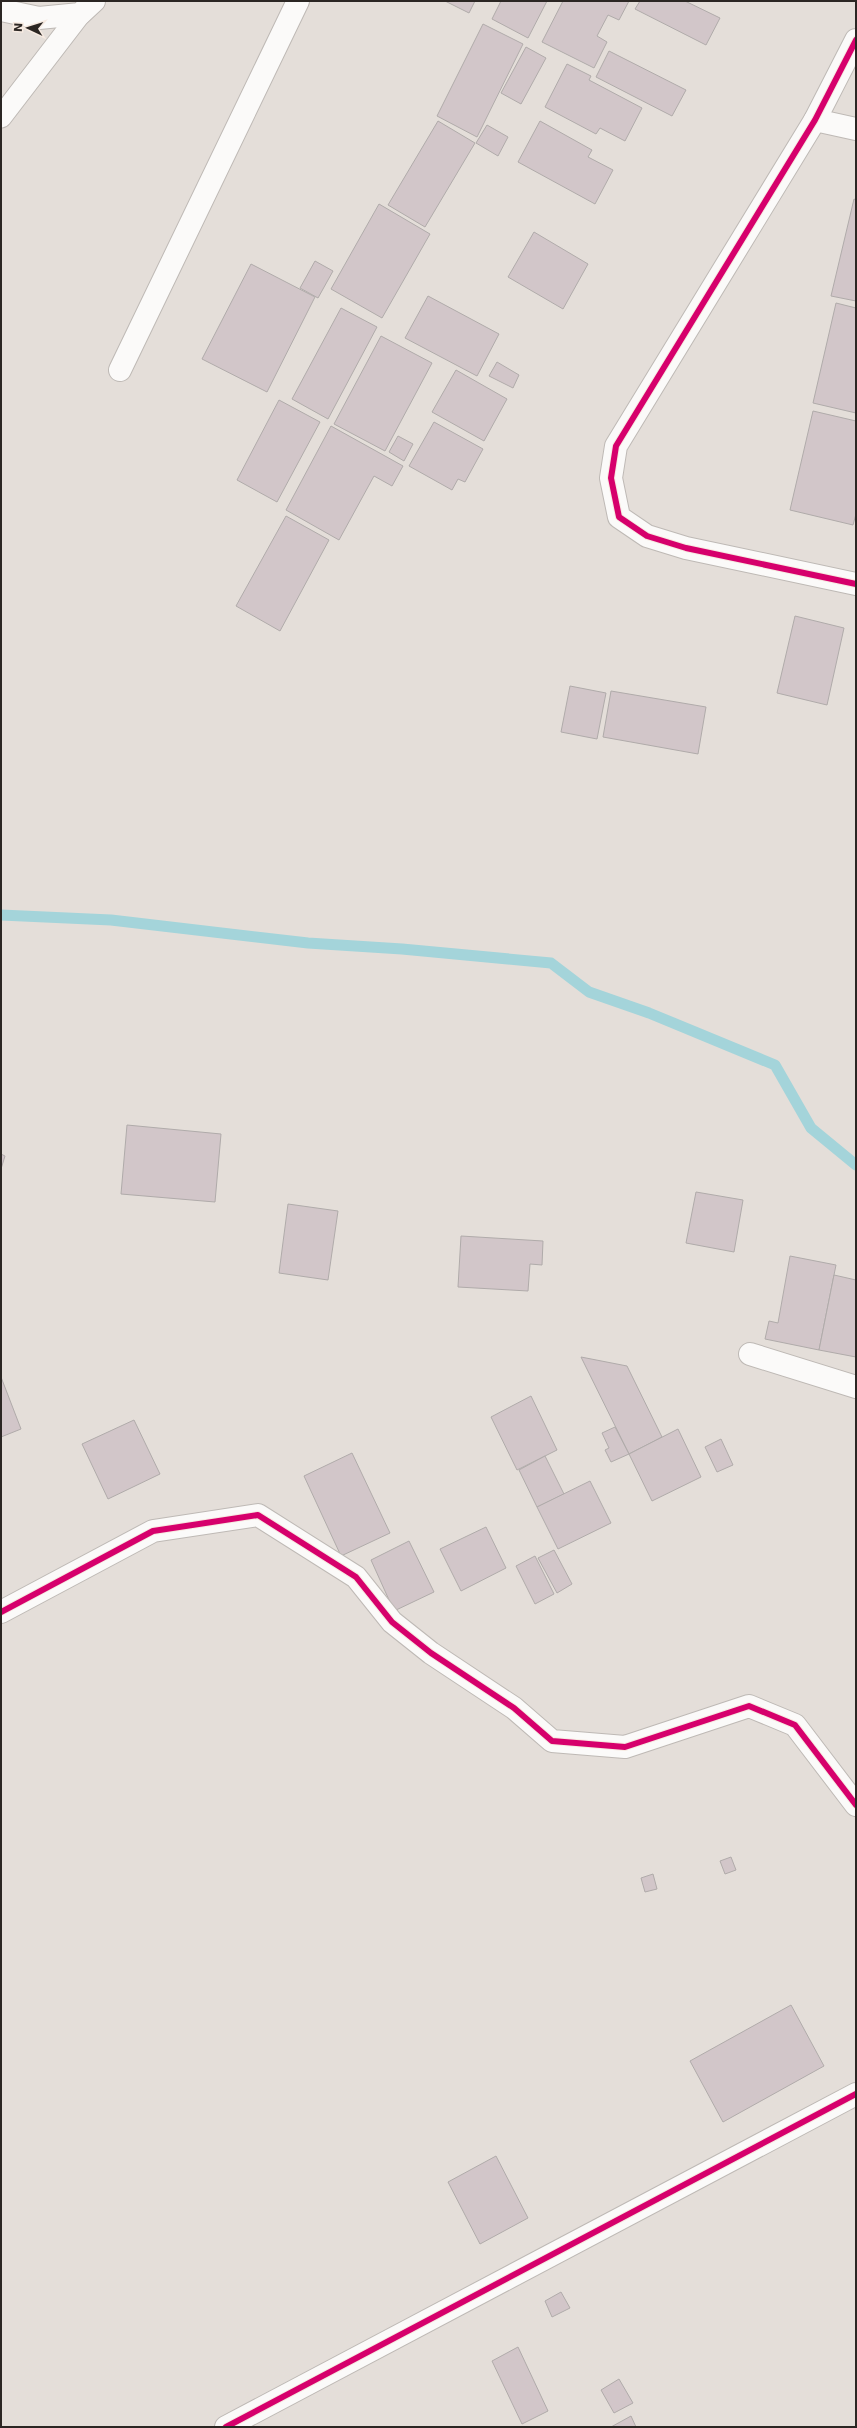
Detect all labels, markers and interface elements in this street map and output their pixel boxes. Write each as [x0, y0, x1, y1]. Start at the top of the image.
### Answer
north arrow [8, 8, 48, 48]
text: N [12, 22, 25, 32]

